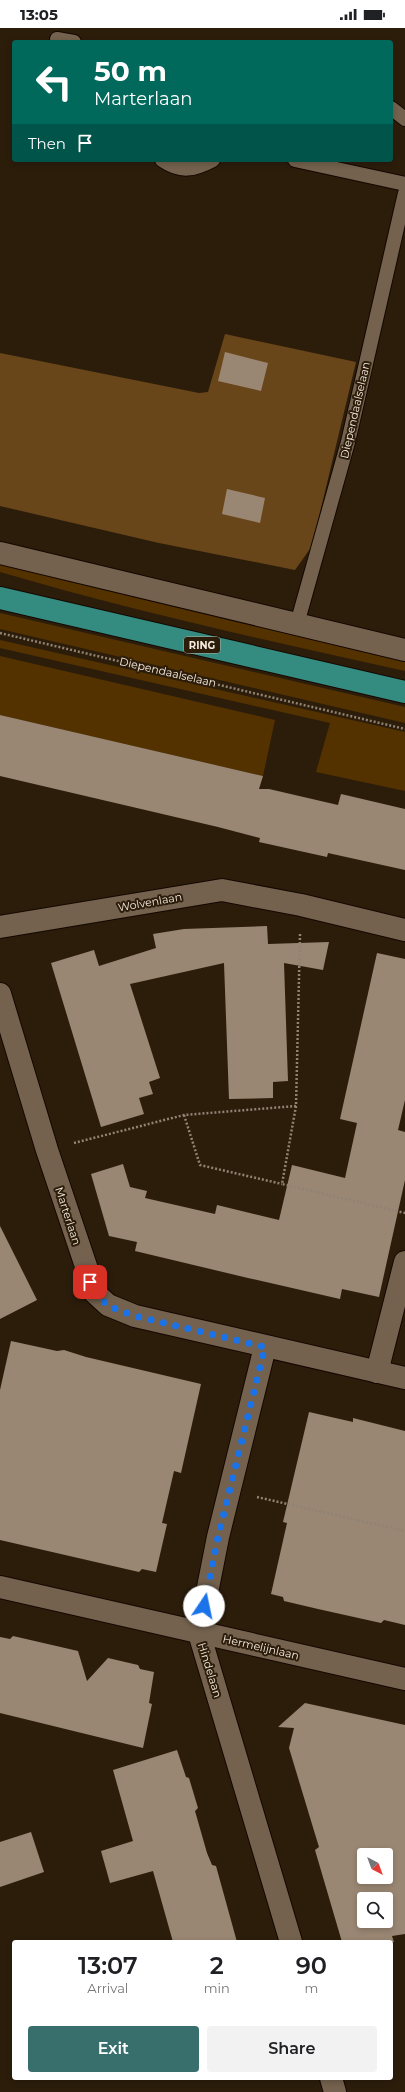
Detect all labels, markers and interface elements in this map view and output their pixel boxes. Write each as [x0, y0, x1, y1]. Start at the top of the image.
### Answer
text: 13:05 [20, 5, 58, 24]
text: 50 m [94, 54, 167, 88]
icon: left [28, 56, 80, 108]
text: Marterlaan [94, 88, 192, 110]
icon: arrive [74, 132, 96, 154]
text: Then [28, 134, 66, 153]
street label: Diependaalselaan [337, 360, 373, 460]
road number: RING [184, 637, 220, 653]
street label: Diependaalselaan [118, 654, 218, 690]
street label: Wolvenlaan [117, 889, 183, 915]
street label: Marterlaan [52, 1185, 84, 1247]
pin [73, 1265, 107, 1299]
icon: arrive [79, 1271, 101, 1293]
position arrow [183, 1585, 225, 1627]
street label: Hermelijnlaan [221, 1631, 301, 1663]
street label: Hindelaan [195, 1641, 225, 1699]
north arrow [357, 1848, 393, 1884]
map controls [357, 1848, 393, 1928]
button: search [357, 1892, 393, 1928]
text: 13:07 [78, 1951, 138, 1980]
text: 2 [210, 1951, 224, 1980]
text: 90 [296, 1951, 327, 1980]
text: Arrival [87, 1980, 128, 1996]
text: min [204, 1980, 230, 1996]
text: m [304, 1980, 318, 1996]
button: Exit [28, 2026, 199, 2072]
button: Share [207, 2026, 377, 2072]

